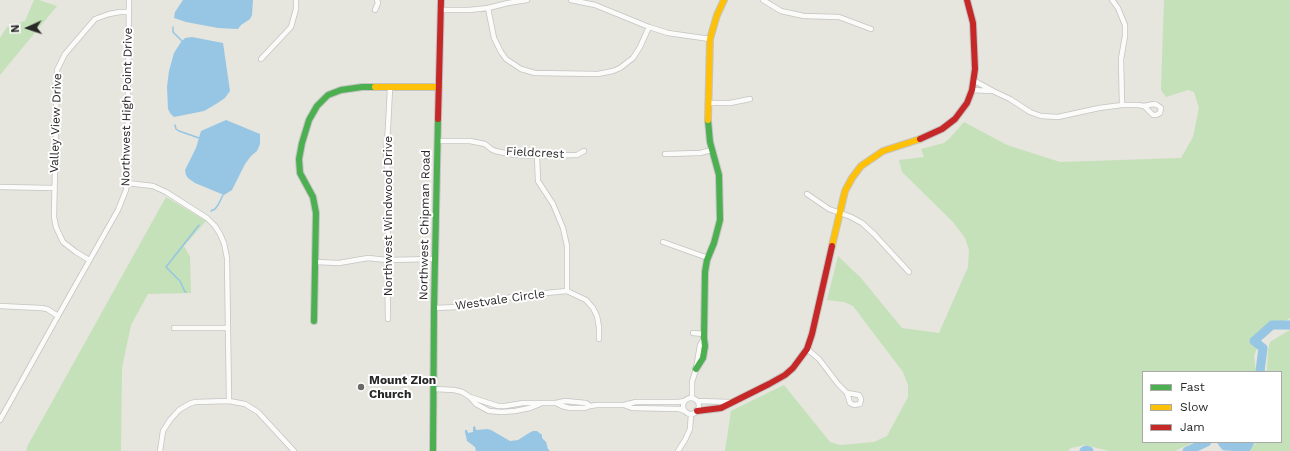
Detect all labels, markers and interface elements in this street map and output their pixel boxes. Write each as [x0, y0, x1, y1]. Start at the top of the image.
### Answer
north arrow [8, 8, 48, 48]
text: N [9, 24, 22, 33]
street label: Northwest High Point Drive [118, 27, 136, 187]
street label: Valley View Drive [47, 73, 65, 173]
street label: Northwest Windwood Drive [381, 136, 395, 296]
street label: Fieldcrest [505, 144, 565, 162]
street label: Northwest Chipman Road [416, 150, 434, 300]
street label: Westvale Circle [454, 287, 546, 313]
legend [1142, 371, 1282, 443]
place label: Mount Zion Church [369, 373, 436, 401]
text: Fast [1180, 380, 1205, 394]
marker: Mount Zion Church [356, 382, 366, 392]
text: Slow [1180, 400, 1208, 414]
text: Jam [1180, 420, 1205, 434]

